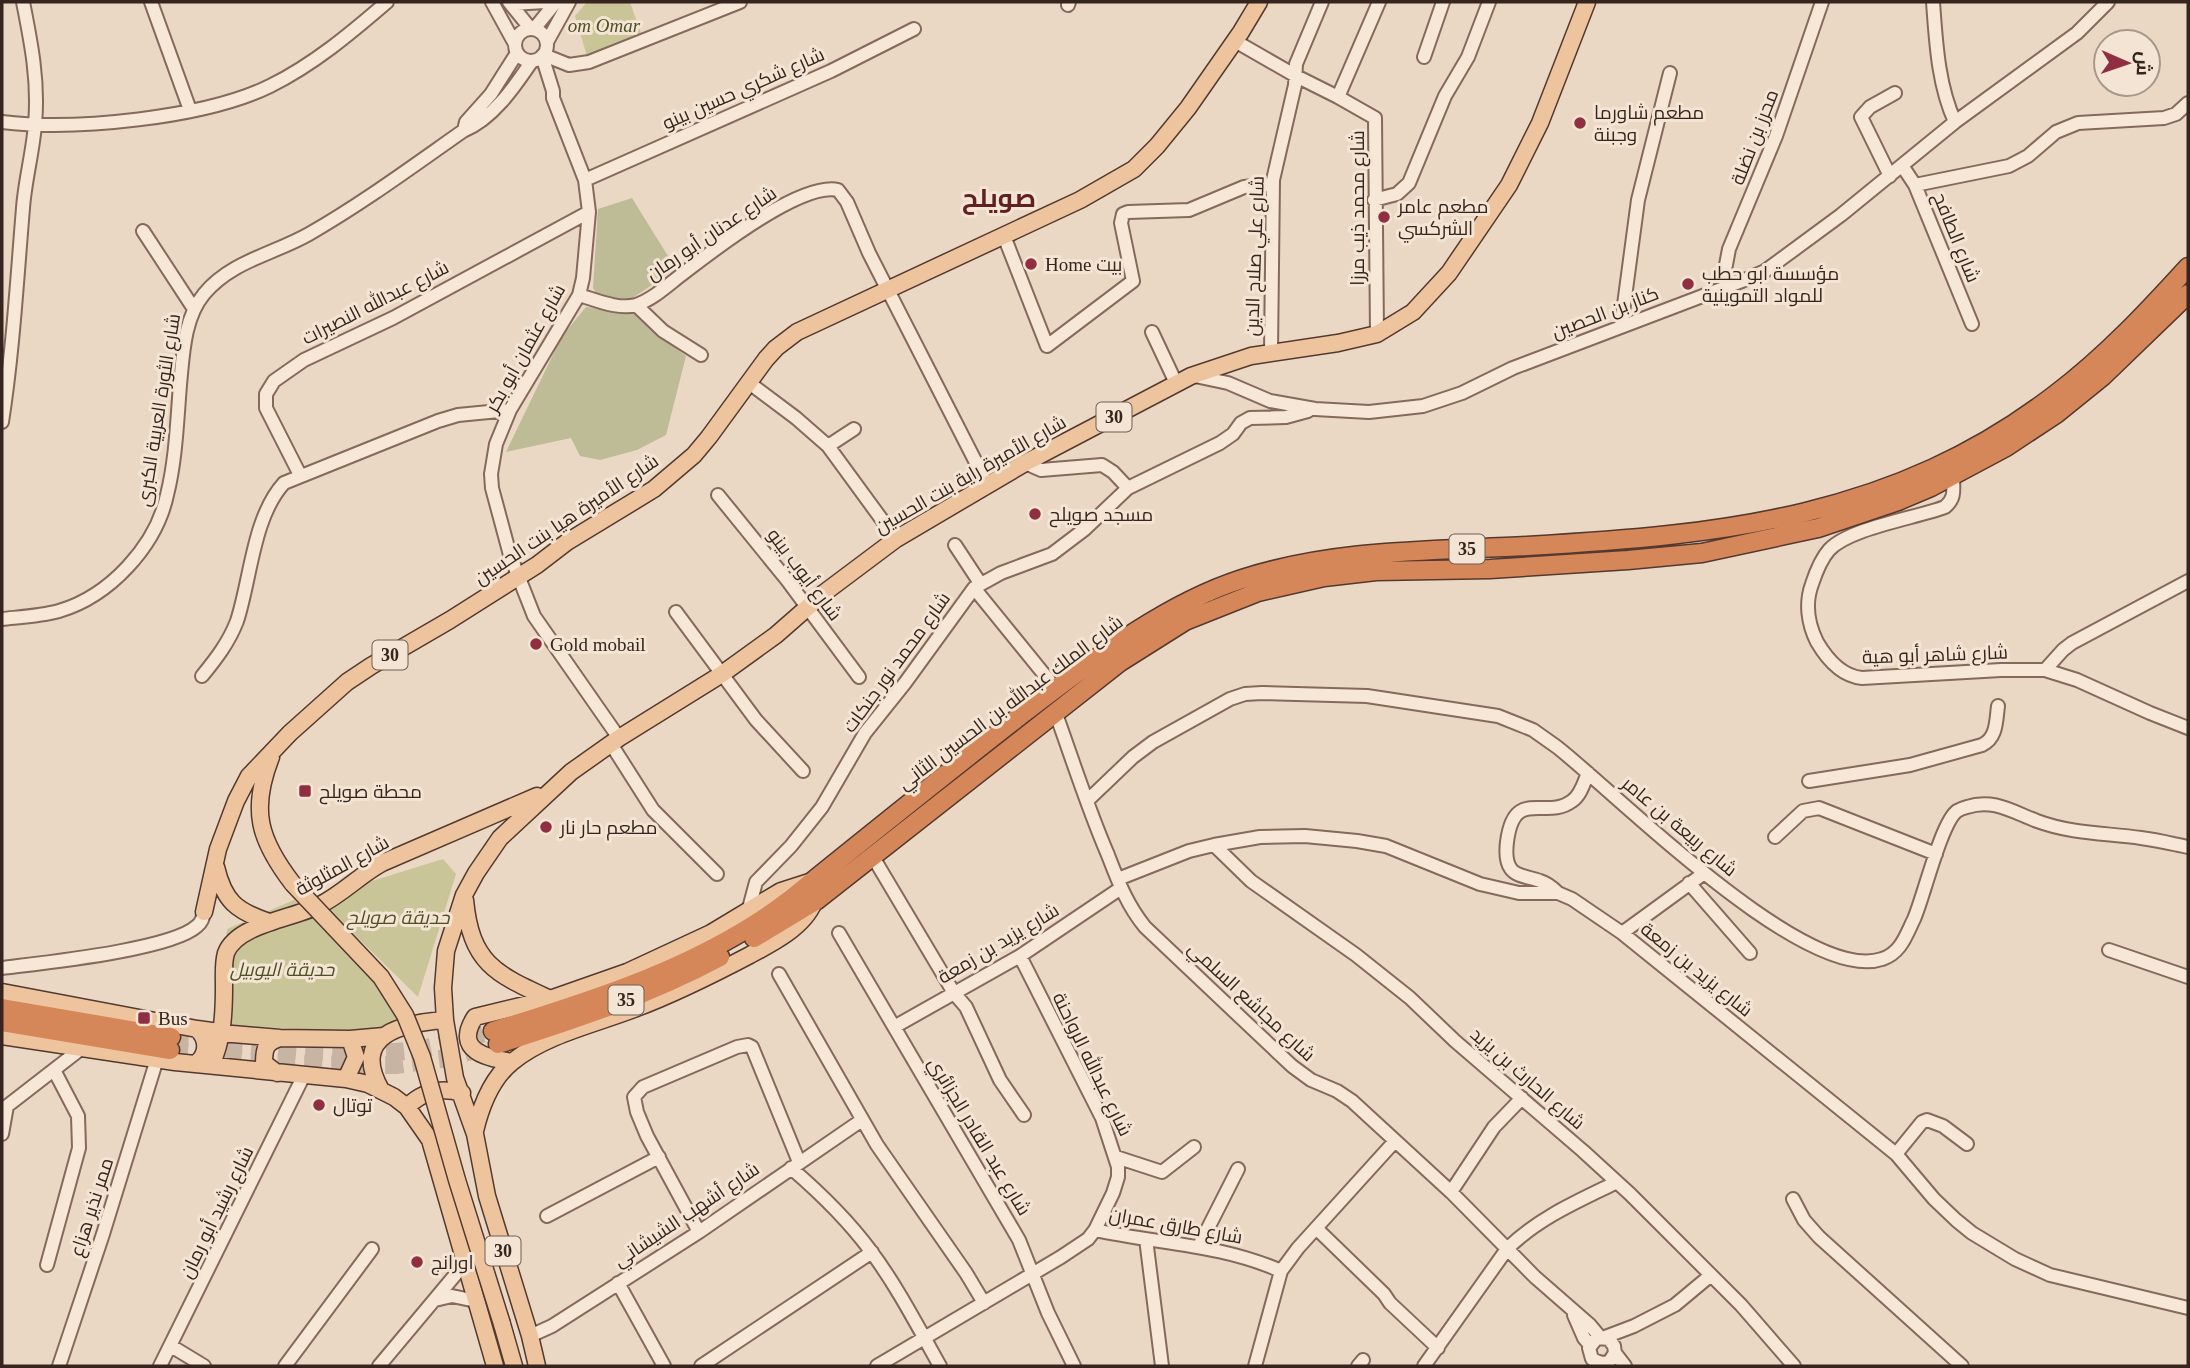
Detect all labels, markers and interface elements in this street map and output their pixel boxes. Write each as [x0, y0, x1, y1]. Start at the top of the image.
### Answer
park label: om Omar [568, 15, 641, 36]
north arrow [2092, 28, 2162, 98]
street label: شارع شكري حسين بينو [659, 43, 829, 137]
text: ش [2132, 51, 2154, 76]
street label: محرز بن نضلة [1727, 87, 1783, 188]
place label: مطعم شاورما وجبنة [1594, 102, 1704, 146]
marker: مطعم شاورما وجبنة [1572, 115, 1588, 131]
street label: شارع محمد ذيب مرزا [1347, 130, 1371, 286]
street label: شارع علي صلاح الدين [1241, 175, 1272, 337]
street label: شارع عدنان أبو رمان [642, 181, 782, 287]
district label: صويلح [962, 184, 1036, 215]
street label: شارع الطافح [1926, 189, 1984, 286]
place label: مطعم عامر الشركسي [1397, 196, 1489, 243]
marker: مطعم عامر الشركسي [1376, 209, 1392, 225]
place label: Home بيت [1045, 254, 1122, 275]
street label: شارع عبدالله النصيرات [297, 255, 454, 351]
marker: Home بيت [1023, 256, 1039, 272]
place label: مؤسسة ابو حطب للمواد التموينية [1702, 263, 1839, 307]
marker: مؤسسة ابو حطب للمواد التموينية [1680, 276, 1696, 292]
street label: شارع عثمان أبو بكر [480, 280, 572, 418]
street label: كناز بن الحصين [1549, 282, 1662, 343]
street label: شارع الثورة العربية الكبرى [133, 312, 187, 508]
road number: 30 [1096, 402, 1132, 432]
street label: شارع الأميرة راية بنت الحسين [871, 411, 1071, 540]
street label: شارع الأميرة هيا بنت الحسين [470, 450, 664, 591]
place label: مسجد صويلح [1049, 504, 1153, 528]
marker: مسجد صويلح [1027, 506, 1043, 522]
street label: شارع أيوب بينو [761, 524, 847, 626]
road number: 35 [1450, 534, 1484, 564]
street label: شارع محمد نور جنكات [839, 588, 957, 738]
street label: شارع الملك عبدالله بن الحسين الثاني [893, 609, 1129, 797]
place label: Gold mobail [550, 634, 646, 655]
marker: Gold mobail [528, 636, 544, 652]
road number: 30 [372, 640, 408, 670]
street label: شارع شاهر أبو هية [1862, 640, 2008, 671]
street label: شارع ربيعة بن عامر [1616, 772, 1741, 883]
place label: محطة صويلح [319, 781, 422, 805]
marker: محطة صويلح [297, 783, 313, 799]
place label: مطعم حار نار [559, 817, 657, 841]
marker: مطعم حار نار [538, 819, 554, 835]
street label: شارع المثلوثة [292, 831, 394, 902]
street label: شارع يزيد بن زمعة [934, 899, 1064, 990]
park label: حديقة صويلح [345, 907, 451, 931]
street label: شارع يزيد بن زمعة [1635, 918, 1757, 1023]
street label: شارع مجاشع السلمي [1181, 937, 1319, 1068]
park label: حديقة اليوبيل [230, 959, 336, 981]
road number: 35 [608, 986, 644, 1015]
street label: شارع عبدالله الرواحنة [1046, 988, 1138, 1141]
place label: Bus [158, 1008, 188, 1029]
marker: Bus [136, 1010, 152, 1026]
street label: شارع الحارث بن يزيد [1464, 1023, 1589, 1136]
street label: شارع عبد القادر الجزائري [921, 1053, 1035, 1221]
place label: توتال [333, 1095, 372, 1117]
marker: توتال [311, 1097, 327, 1113]
street label: شارع رشيد أبو رمان [175, 1142, 260, 1283]
street label: ممر نذير هزاع [66, 1155, 120, 1260]
street label: شارع أشهب الشيشاني [609, 1157, 765, 1274]
street label: شارع طارق عمران [1107, 1203, 1244, 1251]
road number: 30 [486, 1236, 520, 1266]
place label: اورانج [431, 1252, 474, 1276]
marker: اورانج [409, 1254, 425, 1270]

